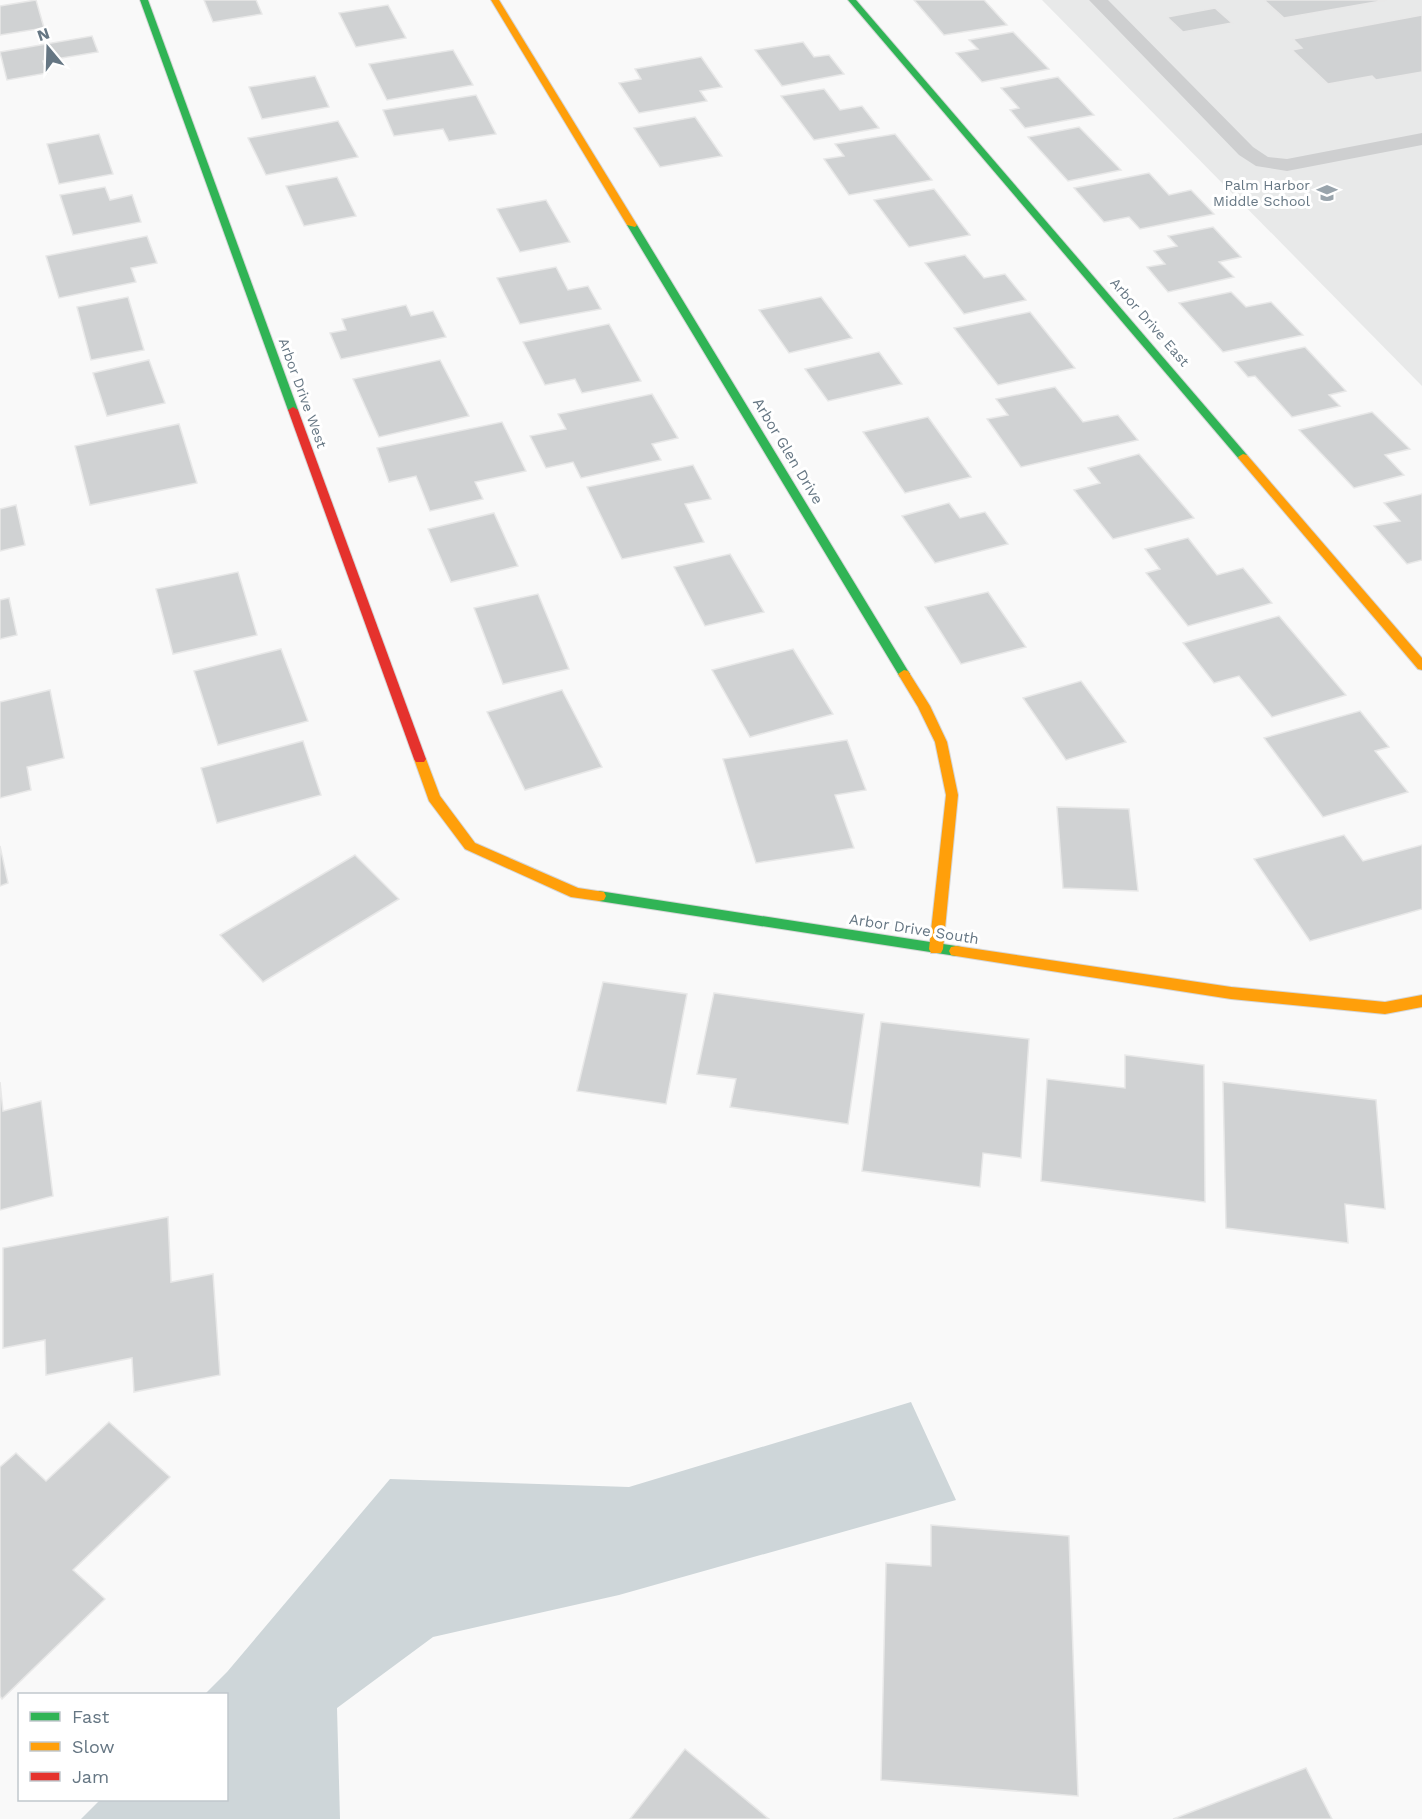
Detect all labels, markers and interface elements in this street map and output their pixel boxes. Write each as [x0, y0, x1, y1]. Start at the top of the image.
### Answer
north arrow [18, 18, 78, 78]
text: N [35, 23, 52, 45]
place label: Palm Harbor Middle School [1213, 177, 1311, 209]
school or university icon: Palm Harbor Middle School [1315, 181, 1339, 205]
street label: Arbor Drive East [1107, 274, 1193, 370]
street label: Arbor Drive West [276, 336, 330, 450]
street label: Arbor Glen Drive [749, 394, 827, 508]
street label: Arbor Drive South [848, 910, 980, 948]
legend [18, 1693, 228, 1801]
text: Fast [72, 1706, 110, 1727]
text: Slow [72, 1736, 115, 1757]
text: Jam [72, 1766, 109, 1787]

